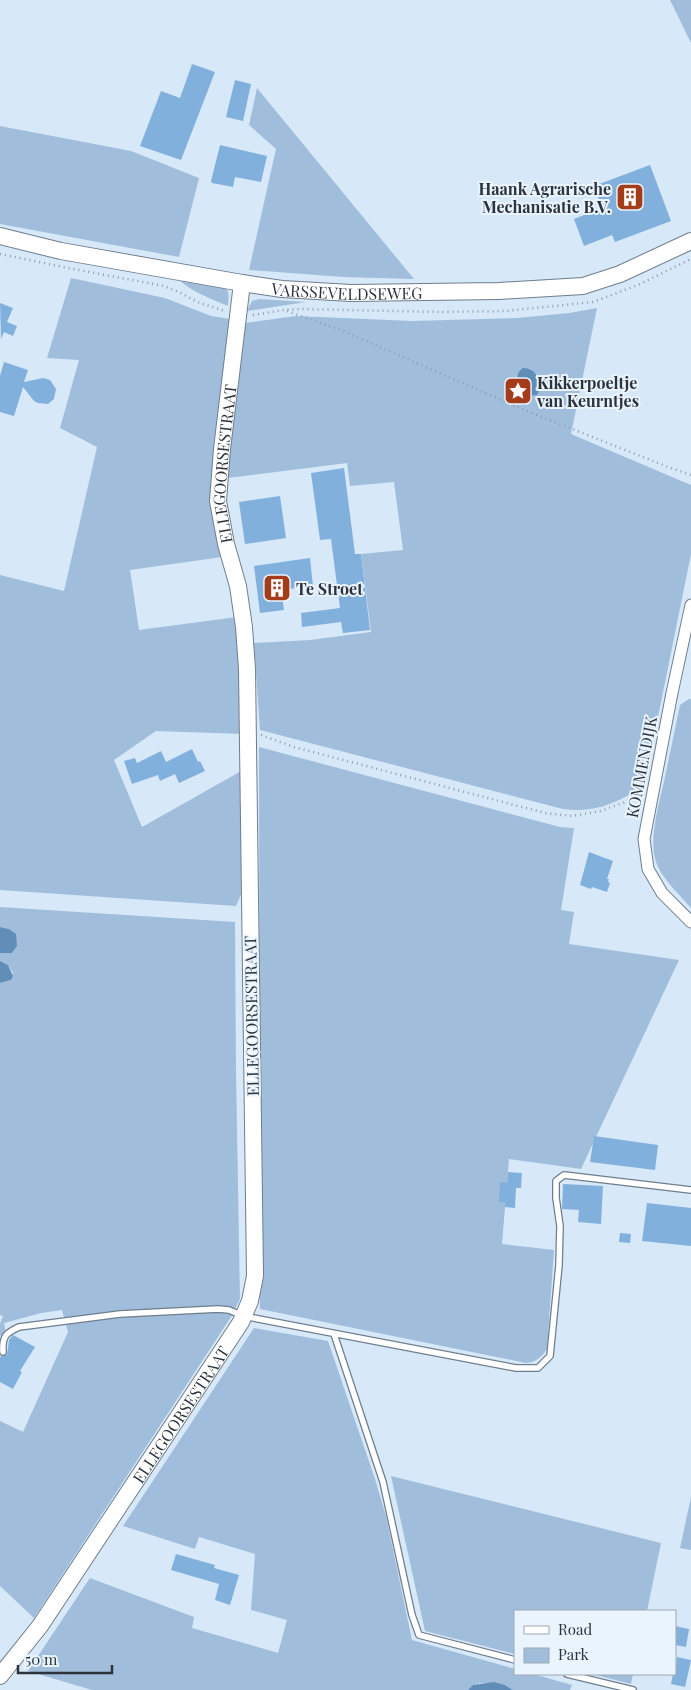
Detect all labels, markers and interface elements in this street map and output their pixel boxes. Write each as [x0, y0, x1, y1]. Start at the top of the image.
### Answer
place label: Haank Agrarische Mechanisatie B.V. [479, 178, 611, 217]
building icon: Haank Agrarische Mechanisatie B.V. [615, 182, 645, 212]
street label: VARSSEVELDSEWEG [269, 277, 422, 304]
place label: Kikkerpoeltje van Keurntjes [536, 372, 639, 411]
place icon: Kikkerpoeltje van Keurntjes [503, 376, 533, 406]
street label: ELLEGOORSESTRAAT [207, 383, 240, 545]
building icon: Te Stroet [262, 573, 292, 603]
place label: Te Stroet [296, 578, 363, 599]
street label: KOMMENDIJK [621, 714, 661, 819]
street label: ELLEGOORSESTRAAT [239, 936, 263, 1096]
street label: ELLEGOORSESTRAAT [127, 1341, 233, 1487]
legend [514, 1610, 676, 1675]
text: Road [558, 1619, 592, 1639]
scale bar [18, 1642, 111, 1674]
text: Park [558, 1644, 590, 1664]
text: 50 m [25, 1649, 58, 1669]

